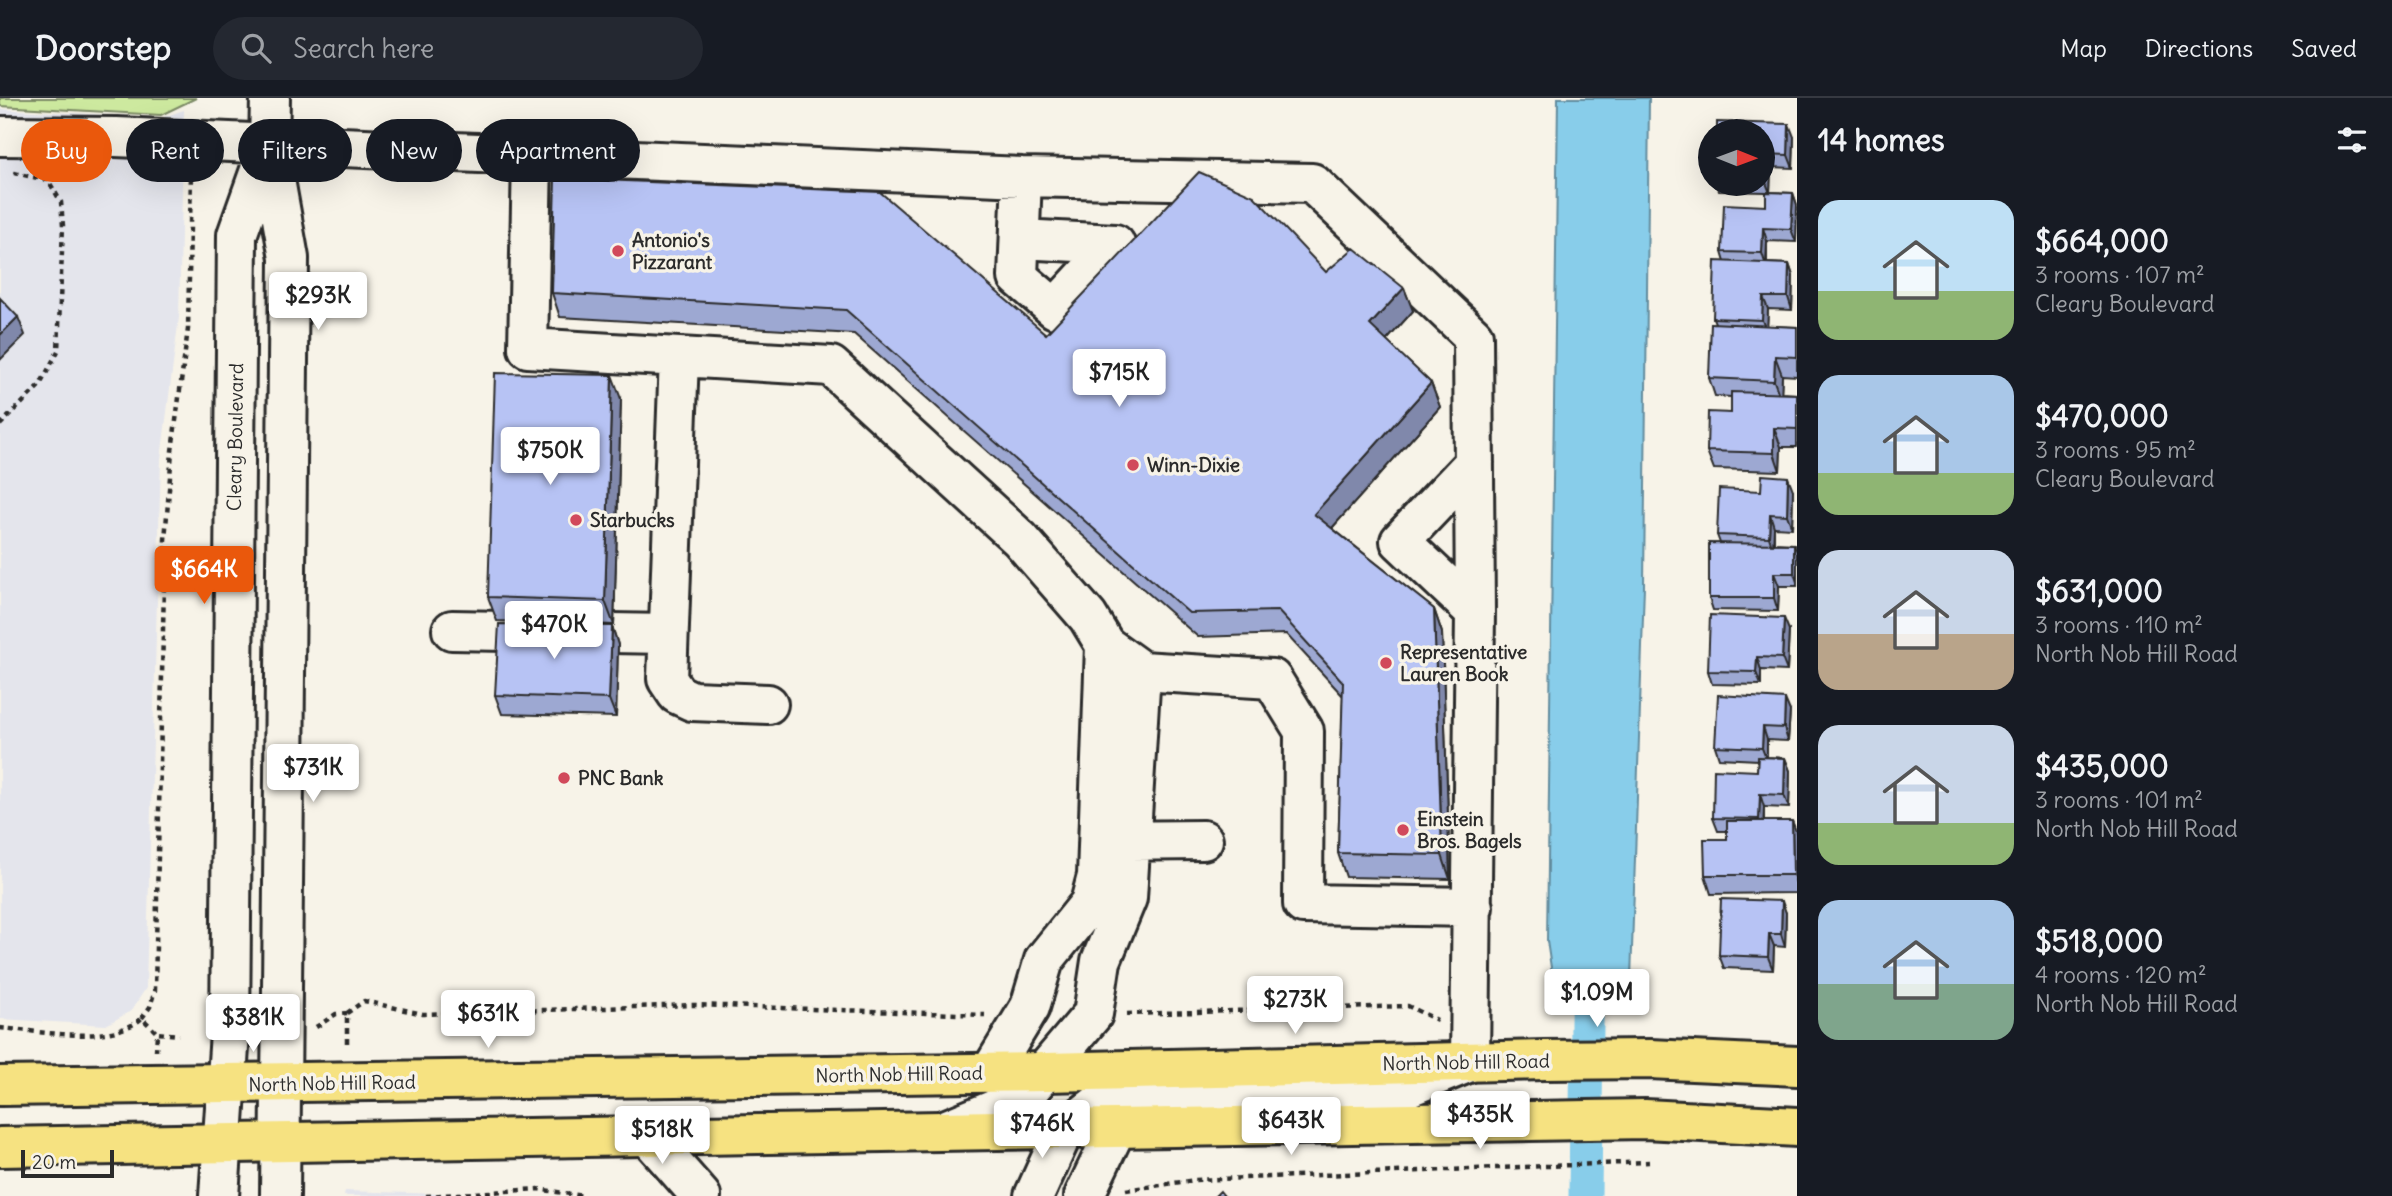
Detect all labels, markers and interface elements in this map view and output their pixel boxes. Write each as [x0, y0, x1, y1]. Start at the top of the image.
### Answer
search box [213, 17, 703, 80]
text: Doorstep [35, 27, 171, 69]
icon: search [237, 29, 275, 67]
text: Search here [293, 32, 434, 65]
text: Map [2060, 33, 2107, 63]
text: Directions [2145, 33, 2253, 63]
text: Saved [2291, 33, 2357, 63]
chip: Buy [21, 119, 112, 182]
chip: Rent [126, 119, 224, 182]
chip: Filters [238, 119, 352, 182]
chip: New [366, 119, 462, 182]
chip: Apartment [476, 119, 640, 182]
north arrow [1698, 119, 1774, 196]
map controls [1698, 119, 1775, 196]
text: 14 homes [1818, 121, 1945, 159]
icon: filters [2333, 121, 2371, 159]
text: $664,000 [2035, 222, 2169, 260]
place label: Antonio's Pizzarant [632, 228, 713, 274]
icon: home [1874, 228, 1958, 312]
marker: Antonio's Pizzarant [610, 243, 626, 259]
text: 3 rooms · 107 m² [2035, 260, 2205, 289]
pin: $293K [269, 272, 367, 332]
text: $293K [285, 280, 351, 309]
text: Cleary Boulevard [2035, 289, 2215, 318]
pin: $715K [1070, 350, 1168, 409]
text: $715K [1089, 357, 1149, 386]
street label: Cleary Boulevard [222, 363, 248, 511]
text: $470,000 [2035, 397, 2169, 435]
icon: home [1874, 403, 1958, 487]
pin: $750K [501, 428, 599, 487]
text: $750K [517, 435, 583, 464]
text: 3 rooms · 95 m² [2035, 435, 2196, 464]
place label: Winn-Dixie [1147, 453, 1240, 477]
marker: Winn-Dixie [1125, 457, 1141, 473]
text: Cleary Boulevard [2035, 464, 2215, 493]
place label: Starbucks [590, 508, 675, 532]
marker: Starbucks [568, 512, 584, 528]
pin: $664K [155, 546, 253, 606]
text: $664K [171, 554, 237, 583]
text: $631,000 [2035, 572, 2163, 610]
icon: home [1874, 578, 1958, 662]
pin: $470K [505, 602, 603, 661]
text: $470K [521, 609, 587, 638]
text: 3 rooms · 110 m² [2035, 610, 2203, 639]
text: North Nob Hill Road [2035, 639, 2238, 668]
place label: Representative Lauren Book [1400, 640, 1527, 686]
marker: Representative Lauren Book [1378, 655, 1394, 671]
pin: $731K [264, 744, 362, 804]
text: $435,000 [2035, 747, 2169, 785]
text: $731K [283, 752, 343, 781]
icon: home [1874, 753, 1958, 837]
place label: PNC Bank [578, 766, 664, 790]
marker: PNC Bank [556, 770, 572, 786]
text: 3 rooms · 101 m² [2035, 785, 2203, 814]
place label: Einstein Bros. Bagels [1417, 807, 1522, 853]
text: North Nob Hill Road [2035, 814, 2238, 843]
marker: Einstein Bros. Bagels [1395, 822, 1411, 838]
text: $518,000 [2035, 922, 2164, 960]
icon: home [1874, 928, 1958, 1012]
text: 4 rooms · 120 m² [2035, 960, 2207, 989]
pin: $1.09M [1540, 970, 1654, 1029]
pin: $273K [1246, 976, 1344, 1036]
text: $1.09M [1560, 977, 1634, 1006]
text: $273K [1263, 984, 1327, 1013]
text: North Nob Hill Road [2035, 989, 2238, 1018]
pin: $631K [439, 990, 537, 1050]
pin: $381K [204, 995, 302, 1054]
text: $631K [457, 998, 519, 1027]
text: $381K [222, 1002, 284, 1031]
street label: North Nob Hill Road [1382, 1049, 1550, 1075]
street label: North Nob Hill Road [815, 1061, 983, 1087]
street label: North Nob Hill Road [248, 1070, 416, 1096]
pin: $435K [1431, 1091, 1529, 1151]
pin: $643K [1242, 1098, 1340, 1157]
text: $435K [1447, 1099, 1513, 1128]
pin: $746K [993, 1100, 1091, 1160]
text: $643K [1258, 1105, 1324, 1134]
pin: $518K [613, 1107, 711, 1166]
text: $746K [1010, 1108, 1074, 1137]
text: $518K [631, 1114, 693, 1143]
scale bar [21, 1147, 114, 1179]
text: 20 m [32, 1150, 76, 1174]

